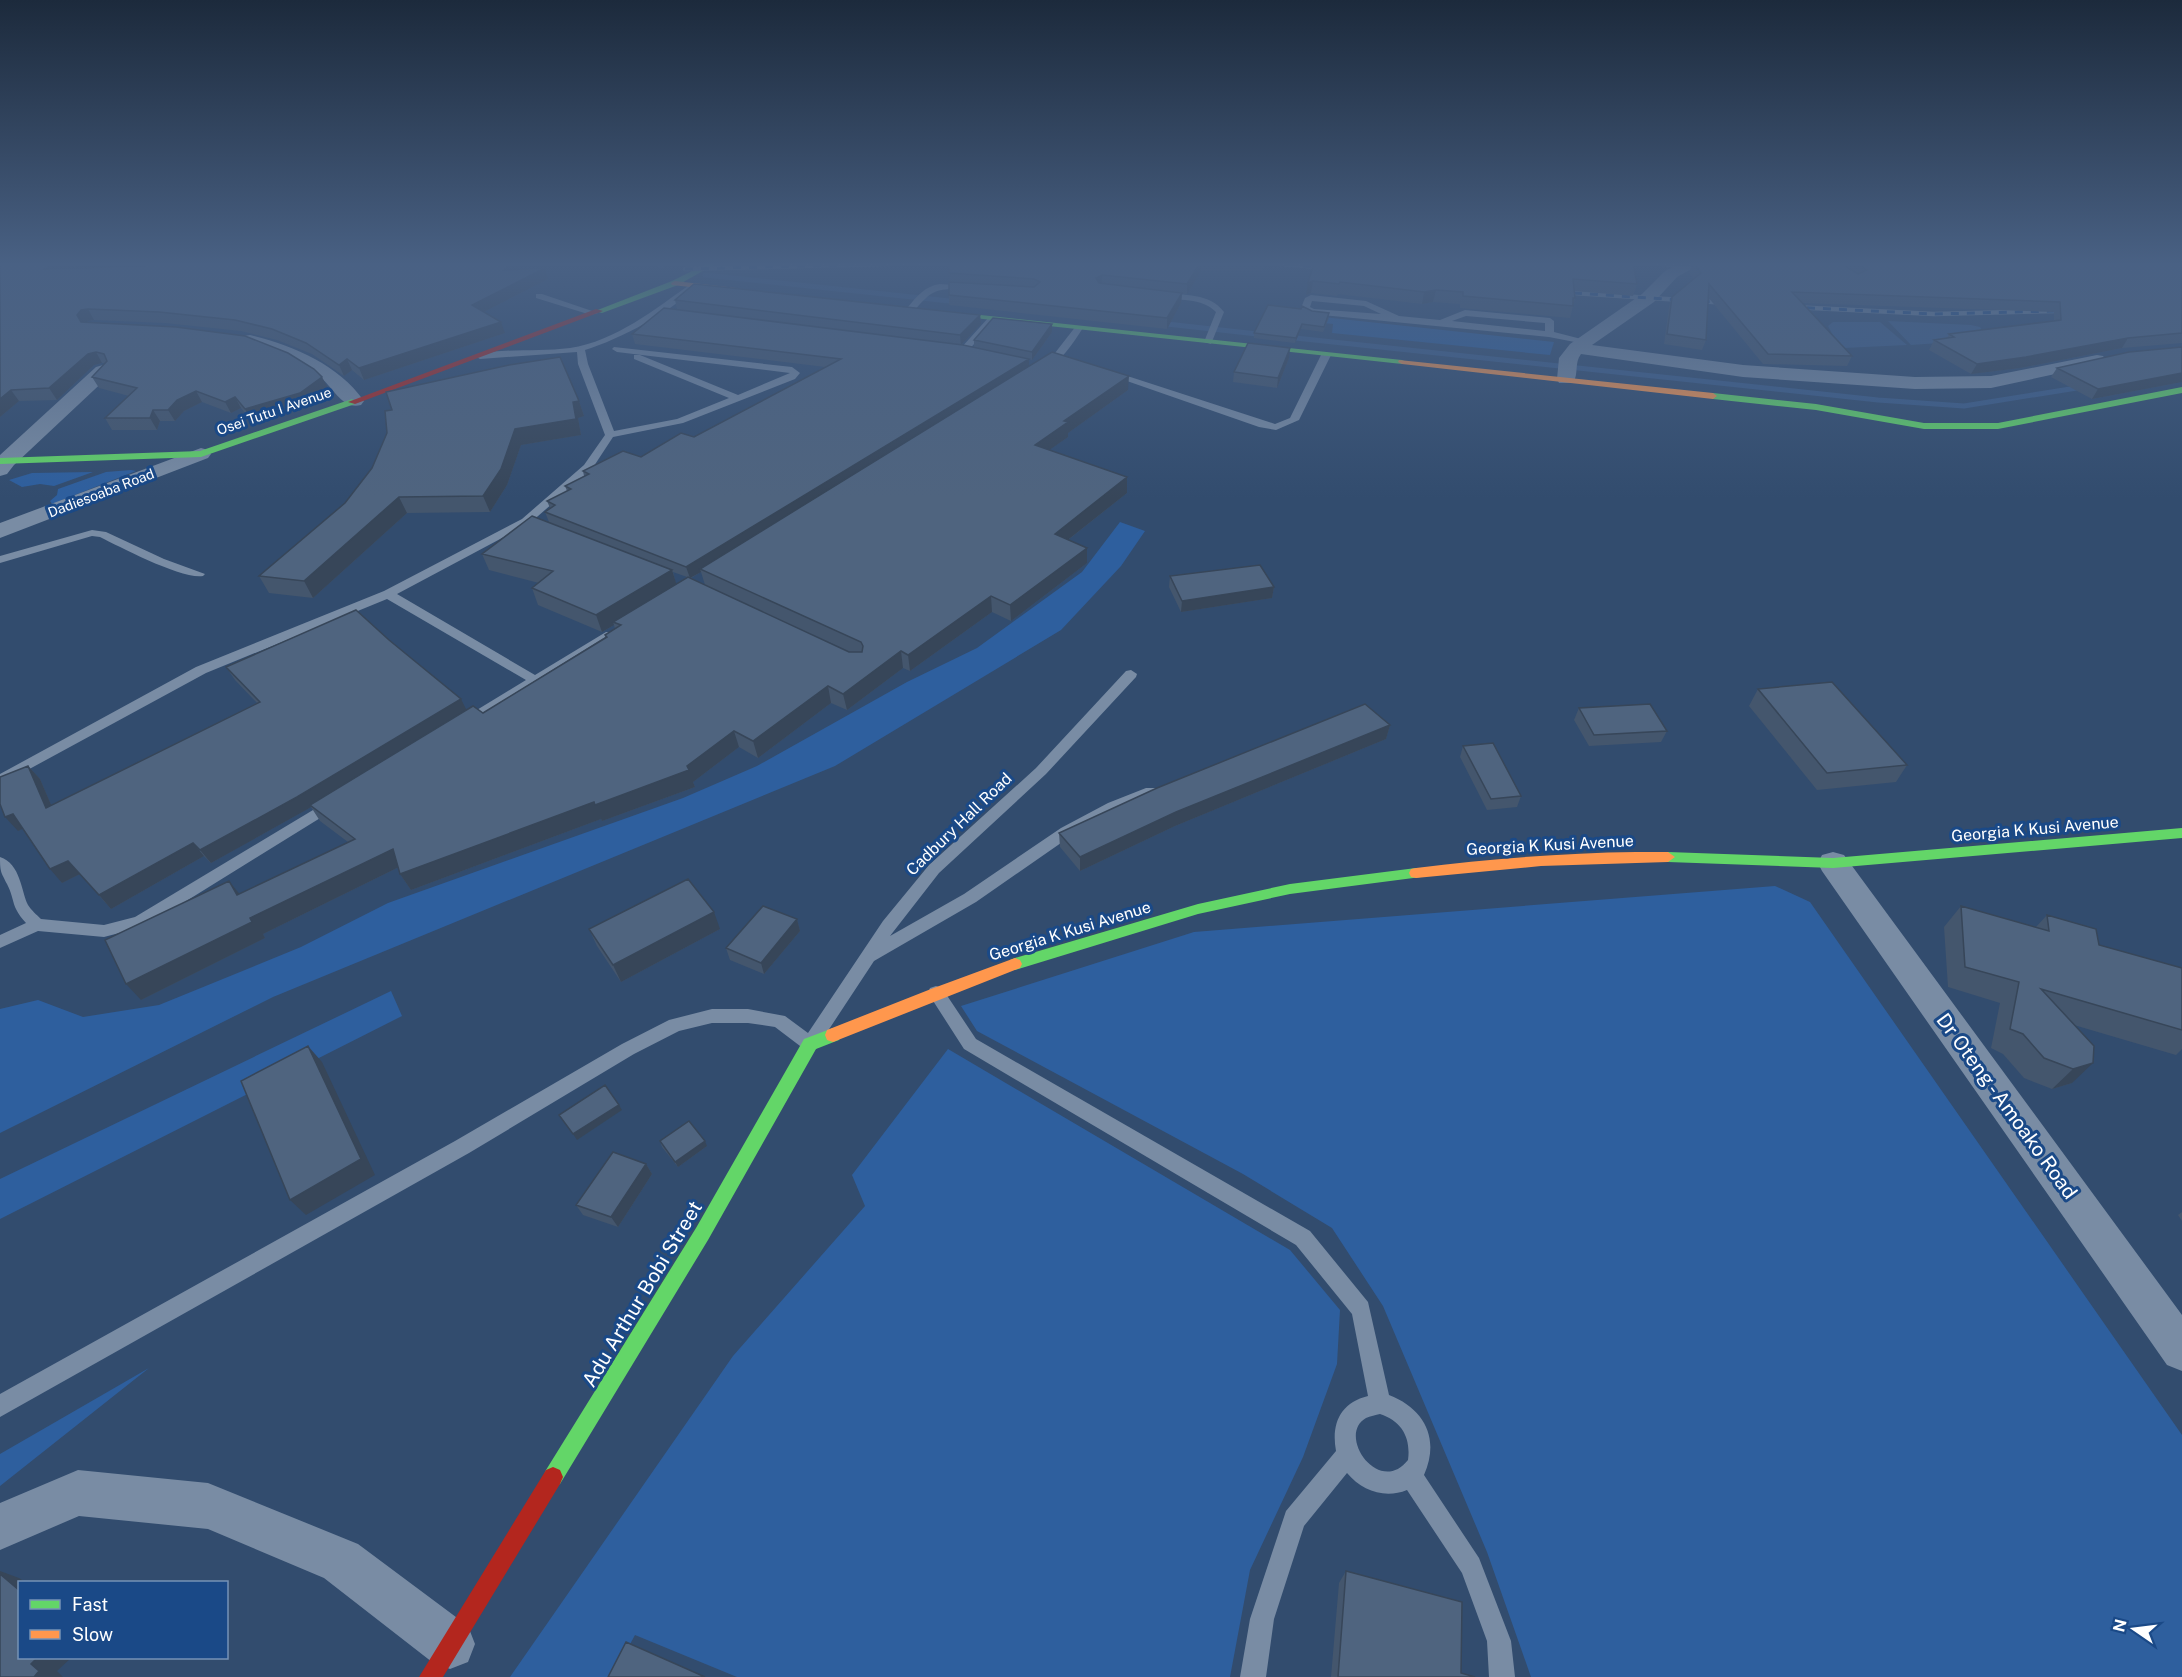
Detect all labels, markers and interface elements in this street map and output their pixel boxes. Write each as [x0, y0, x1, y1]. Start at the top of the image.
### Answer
street label: Osei Tutu I Avenue [215, 384, 333, 438]
street label: Dadiesoaba Road [46, 465, 156, 521]
street label: Cadbury Hall Road [902, 769, 1016, 879]
street label: Georgia K Kusi Avenue [1951, 812, 2119, 846]
street label: Georgia K Kusi Avenue [1466, 831, 1634, 859]
street label: Georgia K Kusi Avenue [987, 897, 1153, 965]
street label: Dr Oteng - Amoako Road [1932, 1009, 2082, 1203]
street label: Adu Arthur Bobi Street [577, 1197, 707, 1391]
legend [18, 1581, 228, 1659]
text: Fast [72, 1594, 108, 1615]
north arrow [2104, 1599, 2164, 1659]
text: N [2109, 1617, 2131, 1634]
text: Slow [72, 1624, 113, 1645]

